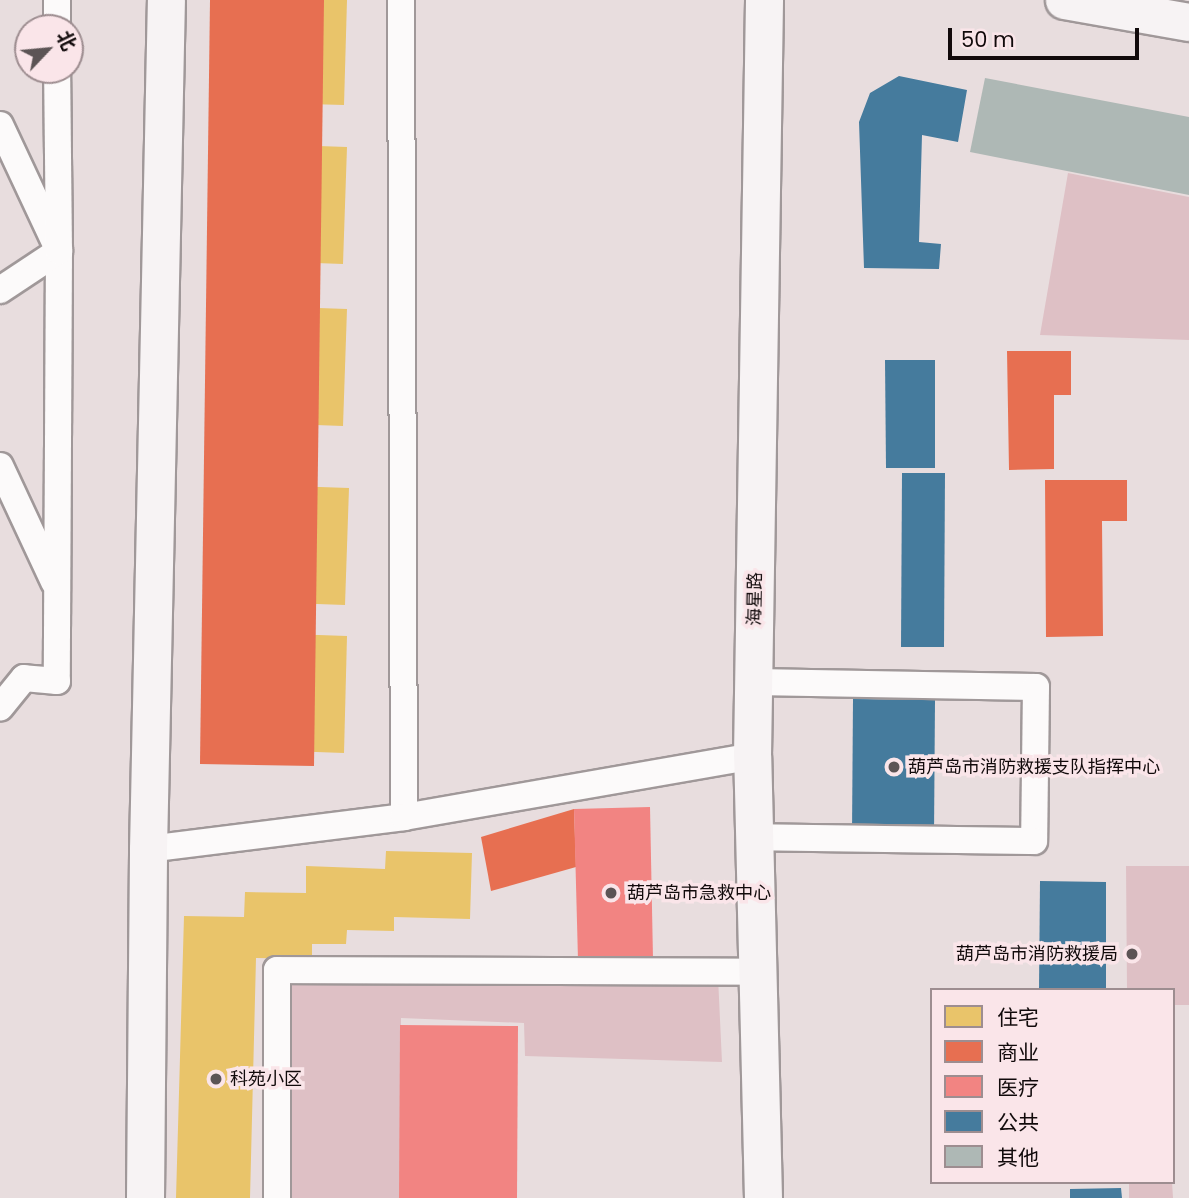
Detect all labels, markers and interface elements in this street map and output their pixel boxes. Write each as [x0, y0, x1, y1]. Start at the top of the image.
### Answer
north arrow [14, 14, 84, 84]
scale bar [951, 14, 1142, 58]
text: 50 m [961, 25, 1015, 54]
text: 北 [50, 26, 83, 55]
street label: 海星路 [744, 572, 766, 626]
place label: 葫芦岛市消防救援支队指挥中心 [908, 756, 1160, 778]
marker: 葫芦岛市消防救援支队指挥中心 [886, 759, 902, 775]
place label: 葫芦岛市急救中心 [627, 882, 771, 904]
marker: 葫芦岛市急救中心 [601, 883, 621, 903]
place label: 葫芦岛市消防救援局 [956, 943, 1118, 965]
marker: 葫芦岛市消防救援局 [1124, 946, 1140, 962]
legend [930, 988, 1175, 1184]
text: 住宅 [997, 1003, 1039, 1032]
text: 商业 [997, 1038, 1039, 1067]
place label: 科苑小区 [230, 1068, 302, 1090]
marker: 科苑小区 [208, 1071, 224, 1087]
text: 医疗 [997, 1073, 1039, 1102]
text: 公共 [997, 1108, 1039, 1137]
text: 其他 [997, 1143, 1039, 1172]

